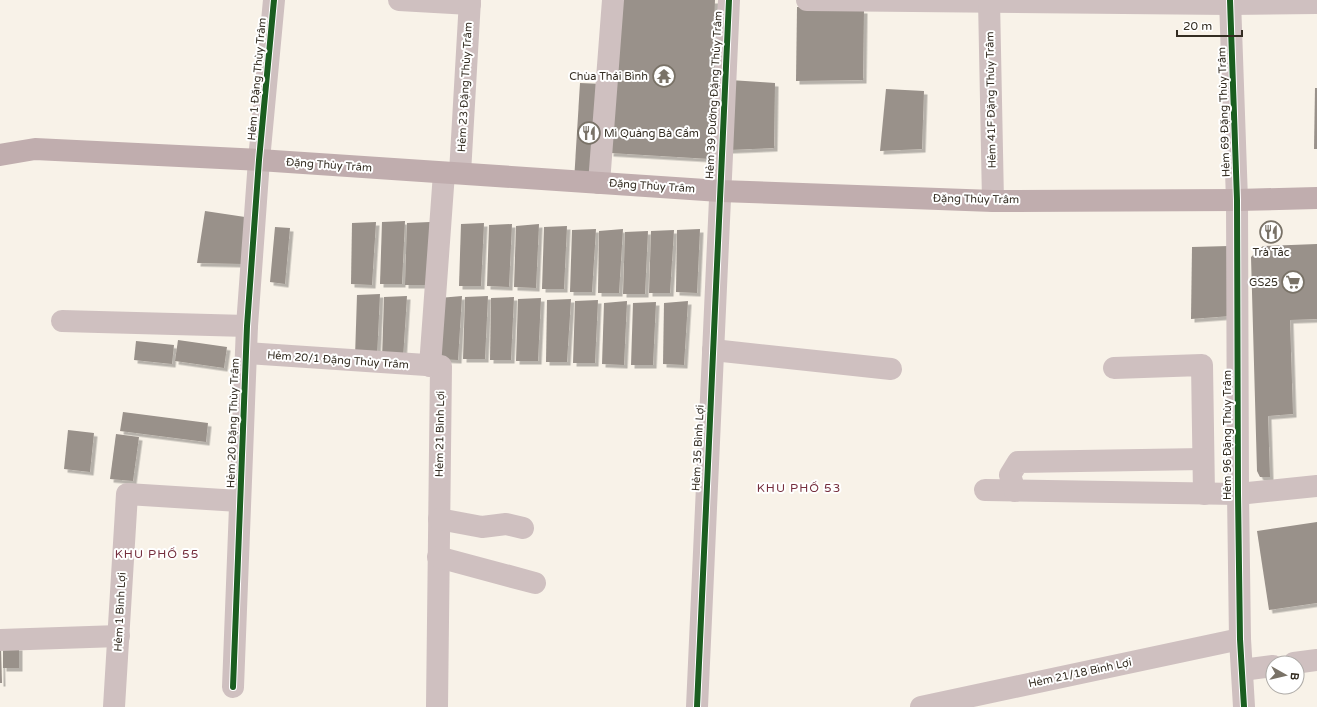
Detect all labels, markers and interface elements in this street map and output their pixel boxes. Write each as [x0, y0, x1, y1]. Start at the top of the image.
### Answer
street label: Hẻm 39 Đường Đặng Thùy Trâm [703, 11, 725, 179]
scale bar [1177, 12, 1242, 38]
street label: Hẻm 1 Đặng Thùy Trâm [245, 17, 269, 141]
text: 20 m [1183, 19, 1212, 33]
street label: Hẻm 23 Đặng Thùy Trâm [455, 22, 475, 152]
street label: Hẻm 41F Đặng Thùy Trâm [983, 31, 999, 169]
street label: Hẻm 69 Đặng Thùy Trâm [1215, 47, 1233, 177]
temple icon: Chùa Thái Bình [651, 63, 677, 89]
place label: Chùa Thái Bình [569, 70, 648, 83]
restaurant icon: Mì Quảng Bà Cẩm [576, 120, 602, 146]
place label: Mì Quảng Bà Cẩm [604, 127, 699, 140]
street label: Đặng Thùy Trâm [286, 156, 372, 174]
street label: Đặng Thùy Trâm [609, 177, 695, 195]
street label: Đặng Thùy Trâm [933, 192, 1019, 206]
restaurant icon: Trà Tắc [1258, 219, 1284, 245]
place label: Trà Tắc [1252, 246, 1290, 259]
supermarket icon: GS25 [1280, 269, 1306, 295]
place label: GS25 [1249, 276, 1278, 289]
street label: Hẻm 20/1 Đặng Thùy Trâm [267, 349, 409, 371]
street label: Hẻm 20 Đặng Thùy Trâm [224, 358, 242, 488]
street label: Hẻm 96 Đặng Thùy Trâm [1221, 370, 1234, 500]
street label: Hẻm 21 Bình Lợi [433, 391, 447, 477]
street label: Hẻm 35 Bình Lợi [689, 405, 707, 491]
district label: KHU PHỐ 53 [757, 481, 841, 495]
district label: KHU PHỐ 55 [115, 547, 199, 561]
street label: Hẻm 1 Bình Lợi [111, 572, 129, 652]
north arrow [1265, 655, 1305, 695]
street label: Hẻm 21/18 Bình Lợi [1027, 656, 1133, 690]
text: B [1287, 672, 1301, 681]

